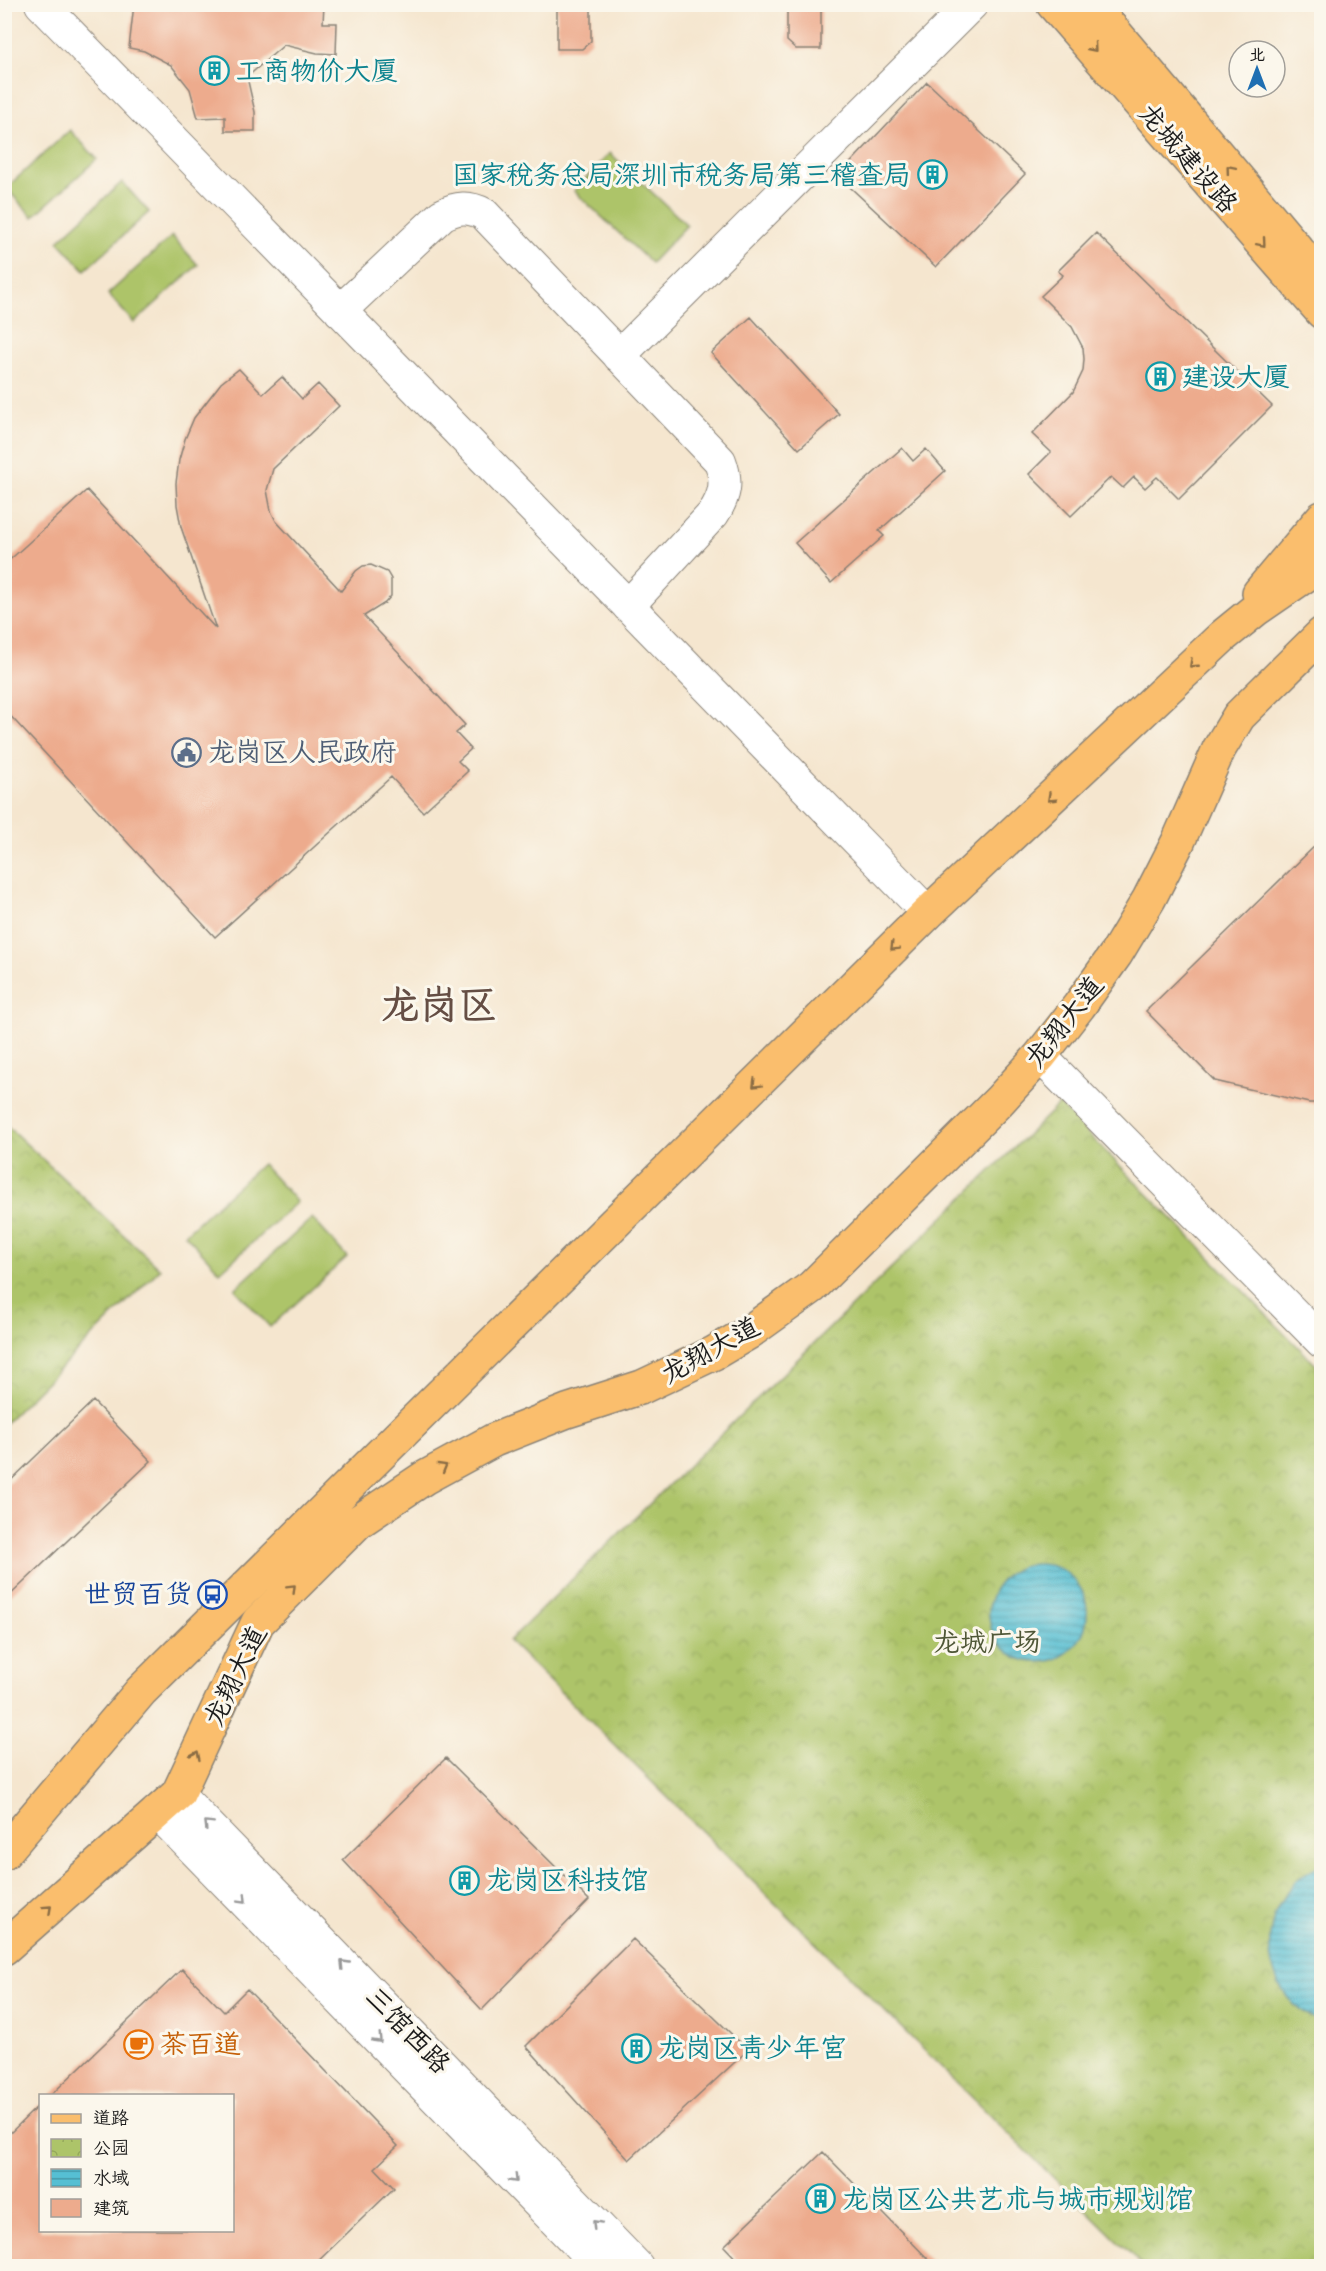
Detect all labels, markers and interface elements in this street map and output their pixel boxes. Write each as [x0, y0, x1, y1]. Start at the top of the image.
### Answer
north arrow [1227, 39, 1287, 99]
one-way arrow [1086, 41, 1097, 52]
text: 北 [1249, 44, 1265, 68]
place label: 工商物价大厦 [236, 54, 398, 93]
building icon: 工商物价大厦 [199, 55, 231, 87]
street label: 龙城建设路 [1127, 96, 1245, 223]
place label: 国家税务总局深圳市税务局第三稽查局 [452, 158, 911, 197]
building icon: 国家税务总局深圳市税务局第三稽查局 [916, 159, 948, 191]
one-way arrow [1226, 165, 1237, 176]
one-way arrow [1254, 236, 1265, 247]
place label: 建设大厦 [1182, 360, 1290, 399]
building icon: 建设大厦 [1145, 361, 1177, 393]
one-way arrow [1189, 657, 1199, 668]
place label: 龙岗区人民政府 [208, 735, 397, 774]
public building icon: 龙岗区人民政府 [171, 736, 203, 768]
one-way arrow [1047, 791, 1057, 802]
one-way arrow [891, 939, 902, 950]
street label: 龙翔大道 [1017, 969, 1115, 1078]
district label: 龙岗区 [380, 980, 498, 1037]
one-way arrow [752, 1076, 763, 1087]
street label: 龙翔大道 [655, 1309, 768, 1395]
one-way arrow [437, 1463, 447, 1474]
place label: 世贸百货 [84, 1577, 192, 1616]
bus stop icon: 世贸百货 [197, 1578, 229, 1610]
one-way arrow [285, 1585, 296, 1596]
street label: 龙翔大道 [196, 1620, 278, 1734]
park label: 龙城广场 [933, 1625, 1041, 1664]
one-way arrow [189, 1751, 201, 1762]
one-way arrow [204, 1820, 214, 1831]
place label: 龙岗区科技馆 [486, 1863, 648, 1902]
building icon: 龙岗区科技馆 [449, 1864, 481, 1896]
one-way arrow [235, 1891, 246, 1902]
one-way arrow [41, 1905, 52, 1916]
one-way arrow [340, 1960, 351, 1971]
street label: 三馆西路 [355, 1979, 458, 2084]
place label: 茶百道 [160, 2027, 241, 2066]
cafe icon: 茶百道 [123, 2028, 155, 2060]
one-way arrow [371, 2031, 382, 2042]
place label: 龙岗区青少年宫 [658, 2031, 847, 2070]
building icon: 龙岗区青少年宫 [621, 2032, 653, 2064]
legend [39, 2094, 234, 2232]
text: 道路 [93, 2107, 129, 2133]
text: 公园 [93, 2137, 129, 2163]
text: 水域 [93, 2167, 129, 2193]
one-way arrow [507, 2172, 518, 2182]
place label: 龙岗区公共艺术与城市规划馆 [842, 2182, 1193, 2221]
building icon: 龙岗区公共艺术与城市规划馆 [805, 2183, 837, 2215]
text: 建筑 [93, 2197, 129, 2223]
one-way arrow [593, 2221, 604, 2232]

